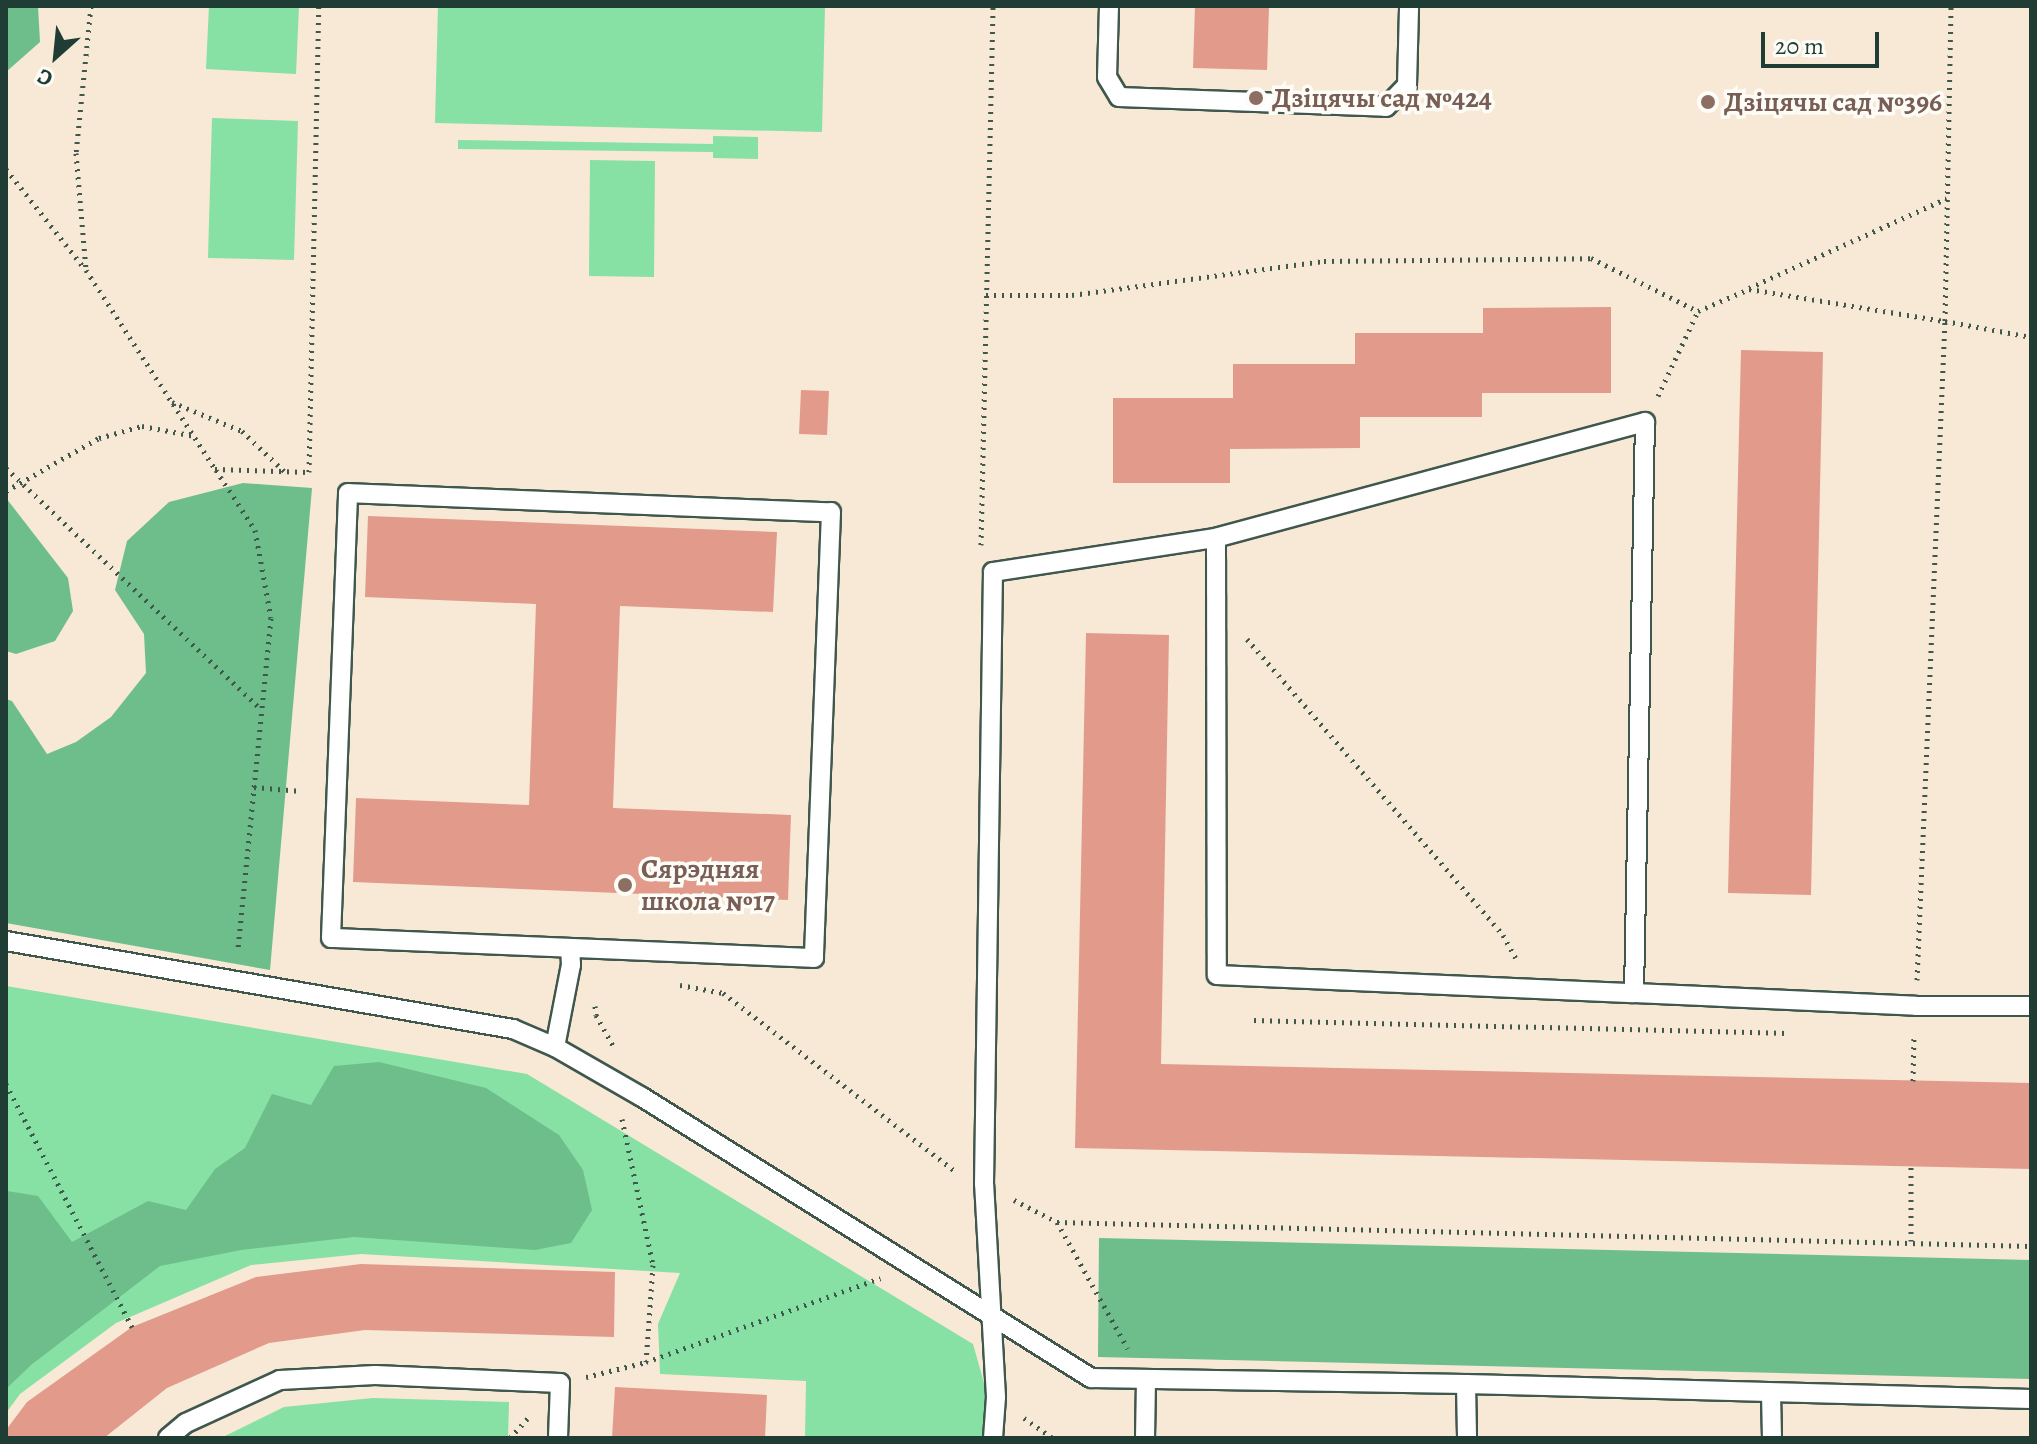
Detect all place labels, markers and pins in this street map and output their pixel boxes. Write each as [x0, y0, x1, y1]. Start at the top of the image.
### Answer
place label: Дзіцячы сад №424 [1272, 81, 1492, 115]
place label: Дзіцячы сад №396 [1724, 85, 1942, 119]
marker: Дзіцячы сад №424 [1247, 89, 1265, 107]
marker: Дзіцячы сад №396 [1699, 93, 1717, 111]
place label: Сярэдняя школа №17 [641, 852, 775, 918]
marker: Сярэдняя школа №17 [616, 876, 634, 894]

